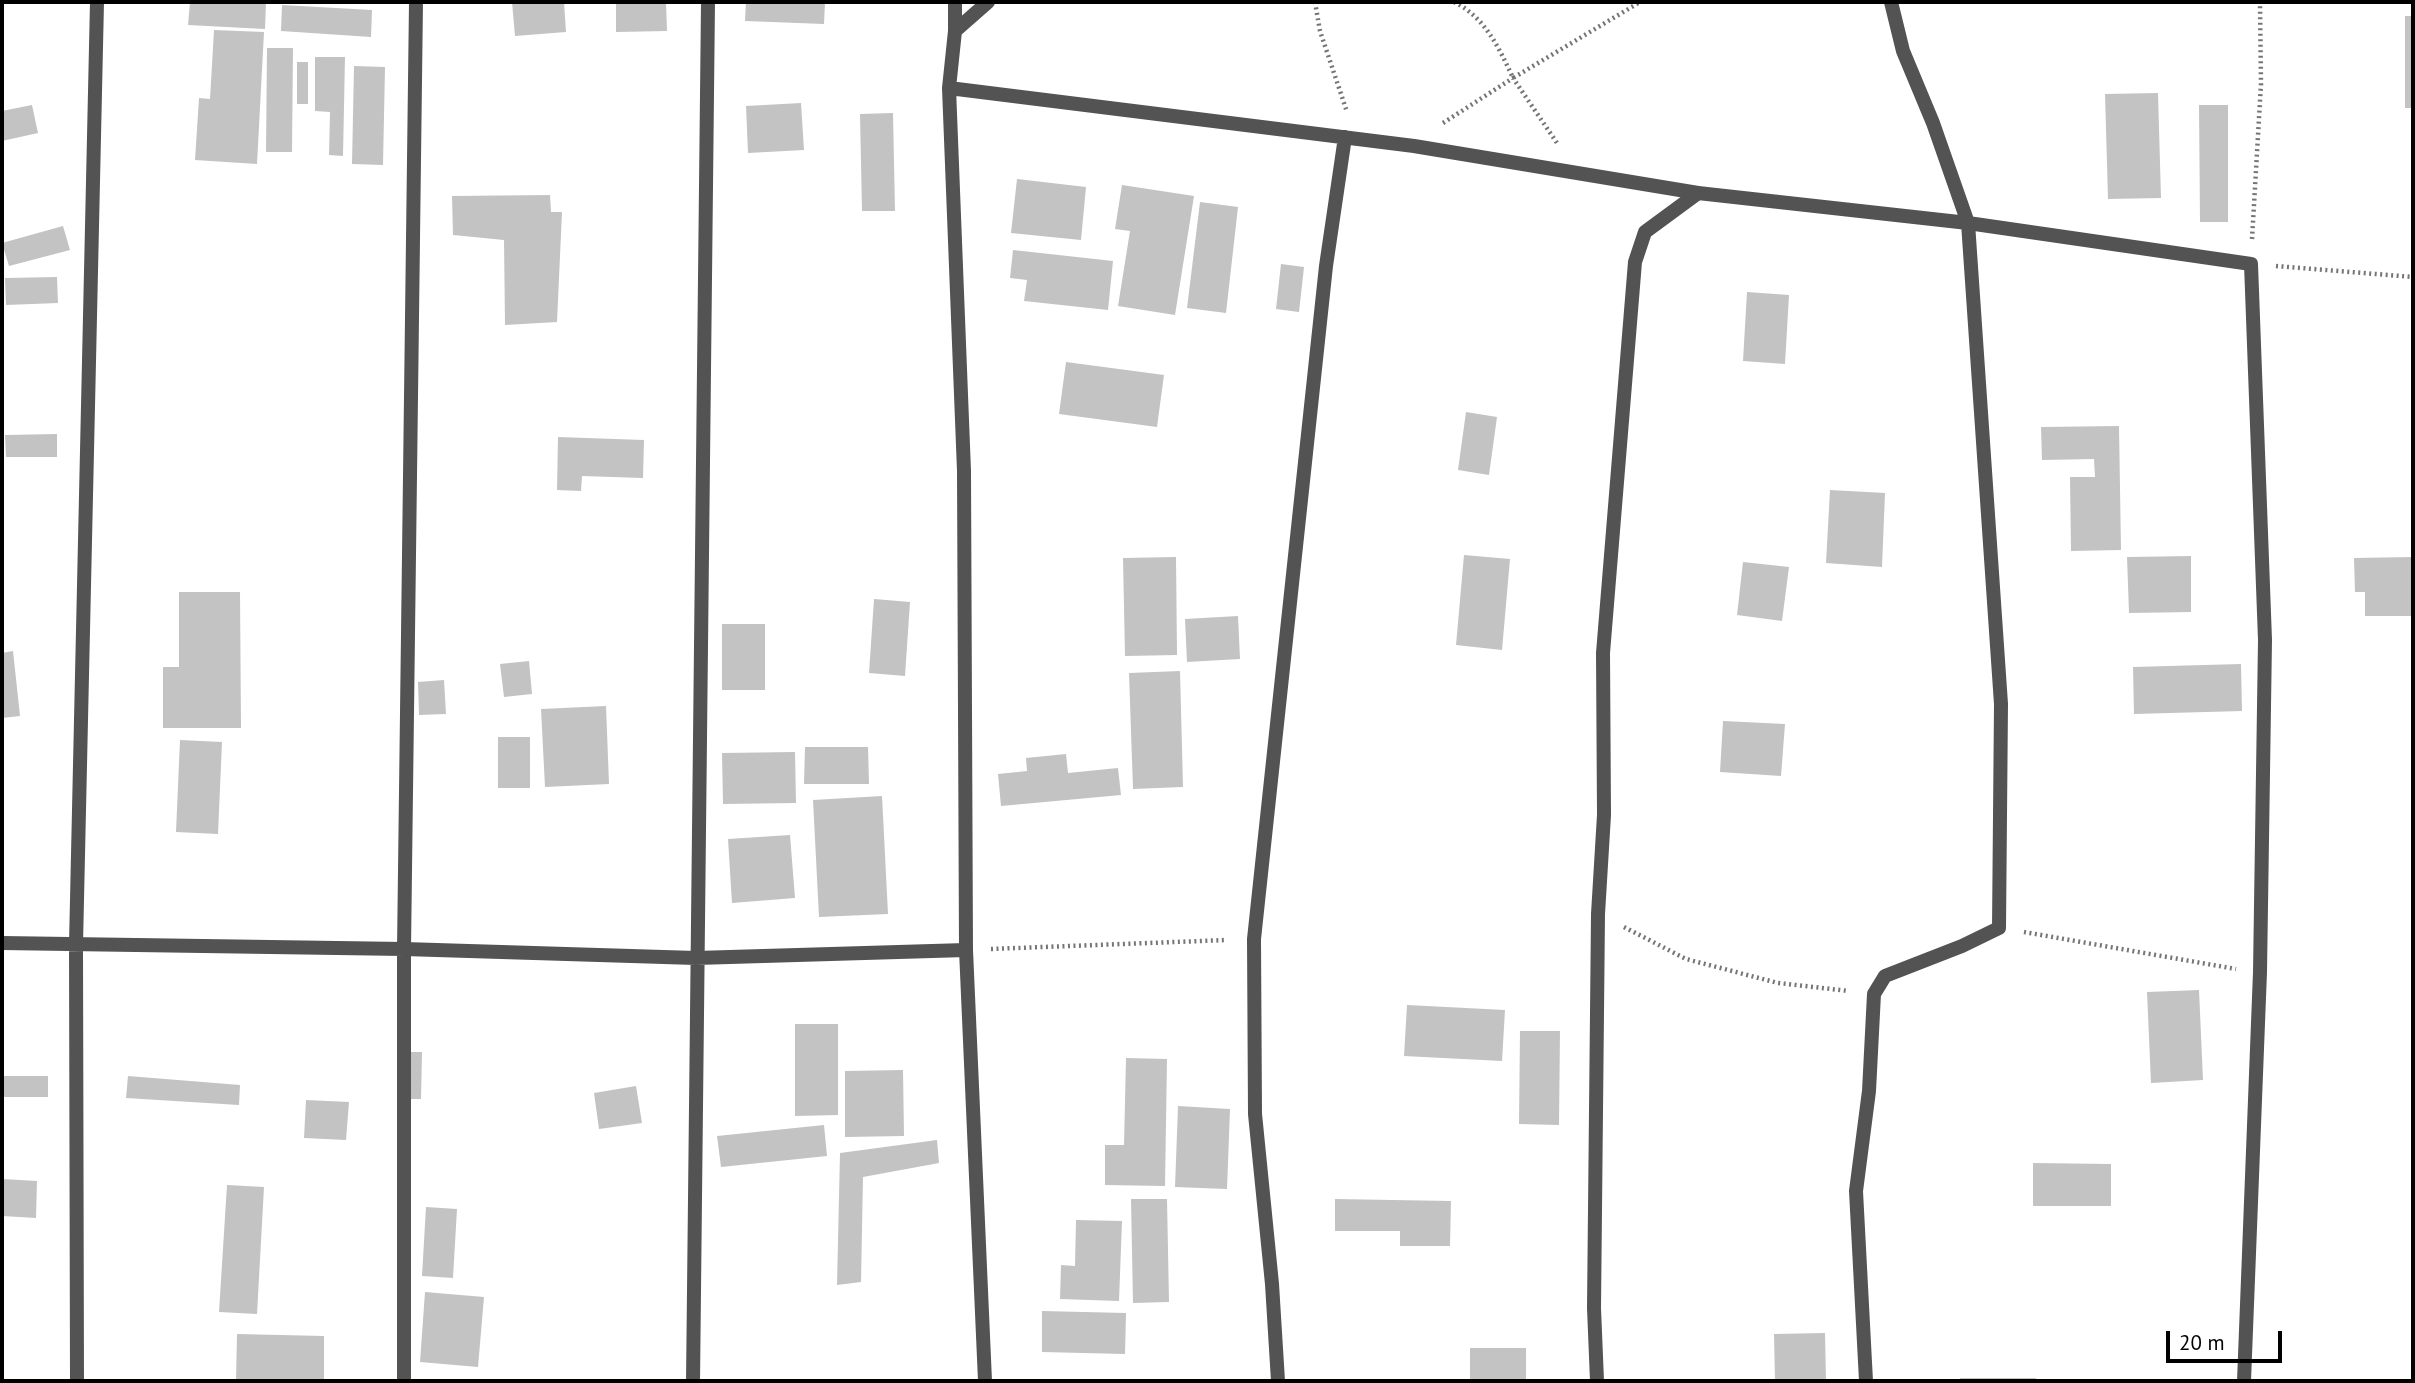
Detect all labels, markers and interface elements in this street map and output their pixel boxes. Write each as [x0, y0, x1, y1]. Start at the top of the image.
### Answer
scale bar [2170, 1316, 2286, 1360]
text: 20 m [2179, 1329, 2225, 1356]

